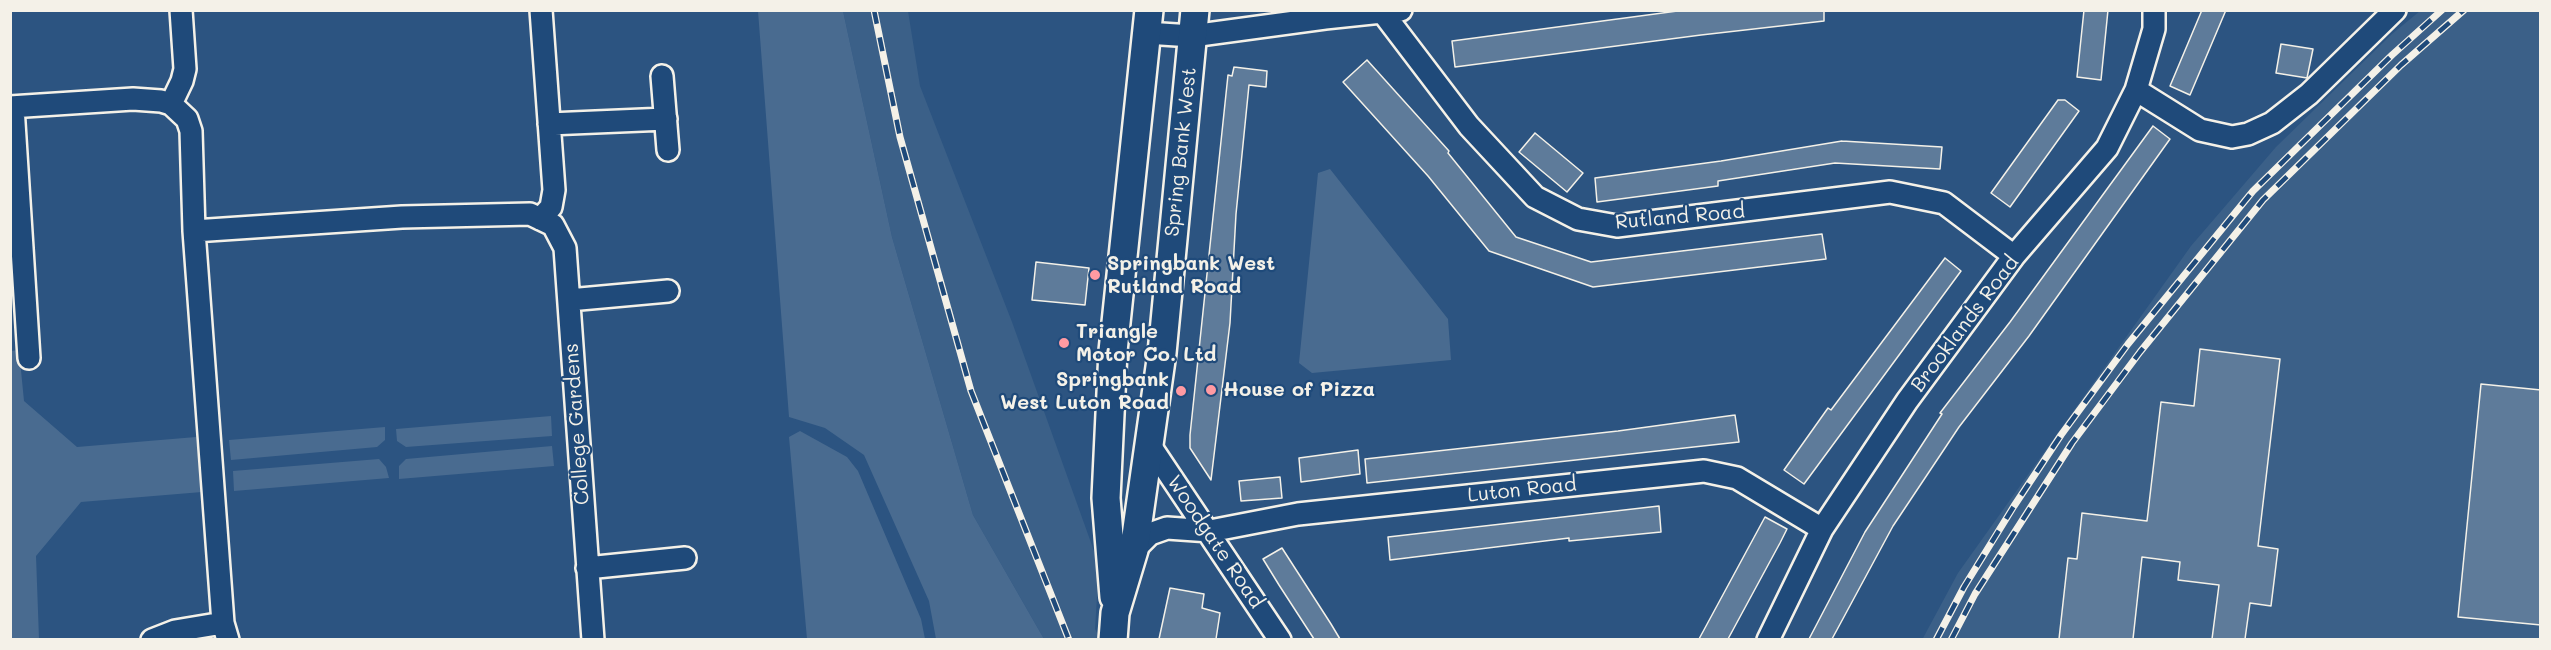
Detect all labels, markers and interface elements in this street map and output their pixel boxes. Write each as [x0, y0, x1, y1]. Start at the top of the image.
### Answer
street label: Spring Bank West [1160, 66, 1202, 238]
street label: Rutland Road [1614, 199, 1746, 235]
street label: Brooklands Road [1906, 251, 2024, 397]
place label: Springbank West Rutland Road [1107, 252, 1275, 299]
marker: Springbank West Rutland Road [1088, 268, 1102, 282]
place label: Triangle Motor Co. Ltd [1076, 320, 1216, 367]
marker: Triangle Motor Co. Ltd [1057, 336, 1071, 350]
street label: College Gardens [559, 342, 595, 506]
place label: Springbank West Luton Road [1000, 368, 1169, 415]
place label: House of Pizza [1223, 378, 1375, 402]
marker: House of Pizza [1204, 383, 1218, 397]
marker: Springbank West Luton Road [1174, 384, 1188, 398]
street label: Woodgate Road [1162, 471, 1268, 613]
street label: Luton Road [1466, 472, 1578, 508]

